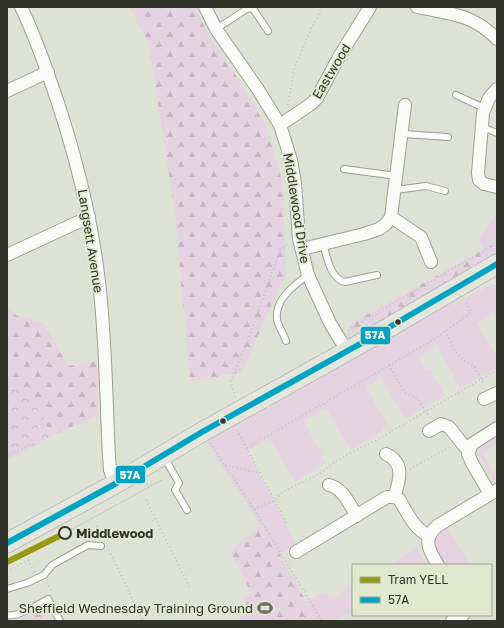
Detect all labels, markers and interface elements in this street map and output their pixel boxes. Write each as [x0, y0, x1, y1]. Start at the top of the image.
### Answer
street label: Eastwood [308, 41, 354, 101]
street label: Middlewood Drive [280, 152, 314, 264]
street label: Langsett Avenue [75, 188, 107, 294]
unlabelled marker [393, 317, 403, 327]
line badge: 57A [360, 326, 391, 345]
text: 57A [365, 328, 385, 341]
unlabelled marker [218, 416, 228, 426]
line badge: 57A [115, 465, 146, 484]
text: 57A [120, 468, 140, 481]
place label: Middlewood [76, 525, 153, 541]
marker: Middlewood [58, 526, 72, 540]
legend [352, 564, 492, 616]
text: Tram YELL [388, 572, 448, 587]
text: 57A [388, 592, 409, 607]
sports icon: Sheffield Wednesday Training Ground [256, 599, 274, 617]
place label: Sheffield Wednesday Training Ground [19, 600, 253, 616]

